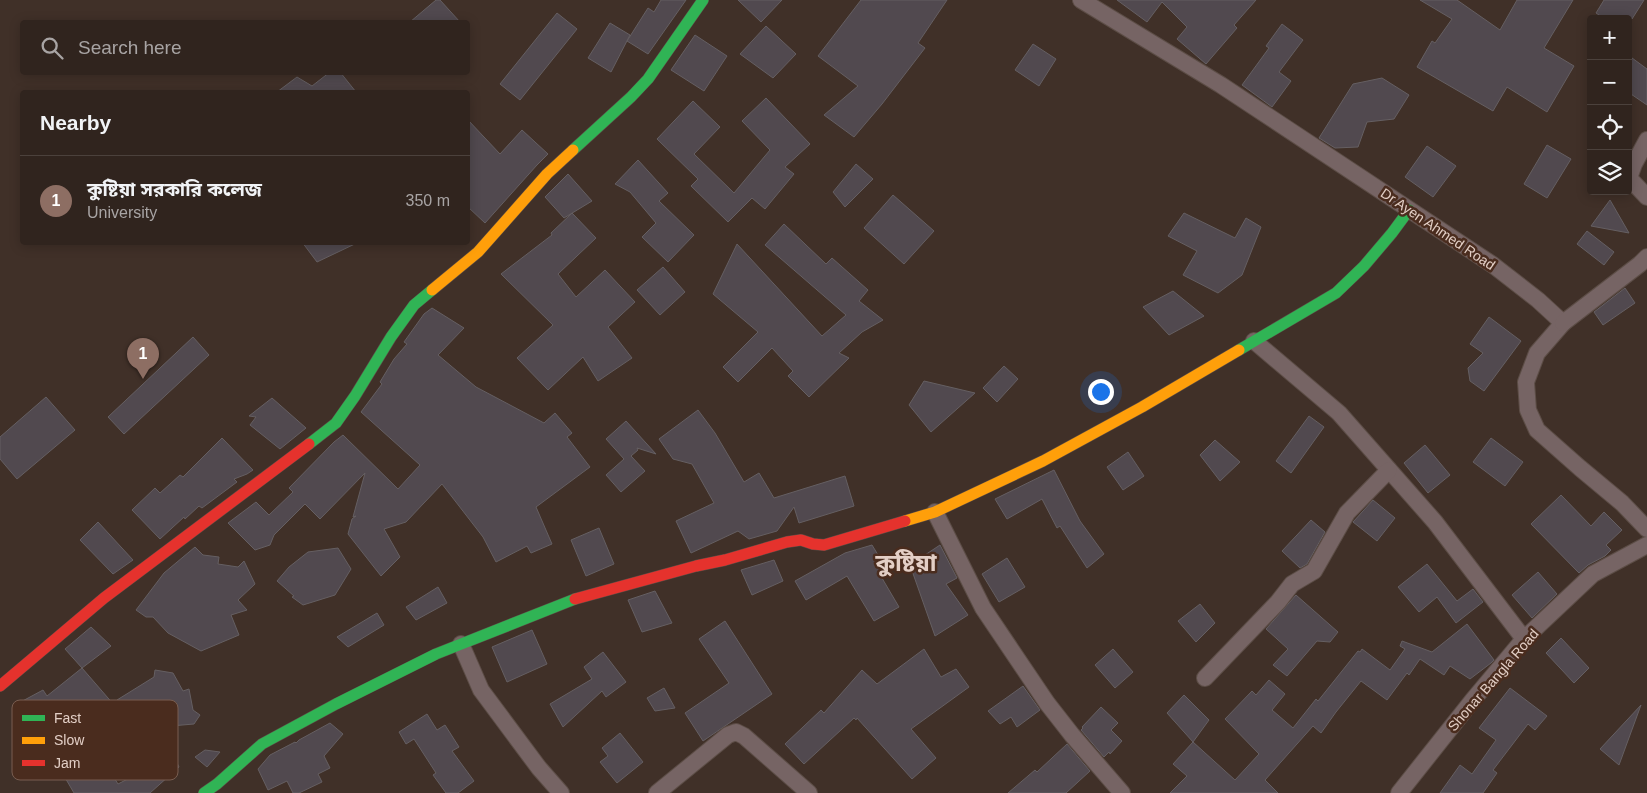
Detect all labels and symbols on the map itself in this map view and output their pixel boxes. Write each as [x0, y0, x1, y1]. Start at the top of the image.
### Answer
street label: Dr Ayen Ahmed Road [1378, 185, 1498, 273]
pin: 1 [127, 338, 159, 379]
your location [1088, 379, 1114, 405]
district label: কুষ্টিয়া [874, 549, 938, 577]
street label: Shonar Bangla Road [1444, 626, 1542, 734]
legend [12, 700, 178, 780]
text: Fast [54, 710, 81, 726]
text: Slow [54, 732, 85, 748]
text: Jam [54, 755, 80, 771]

